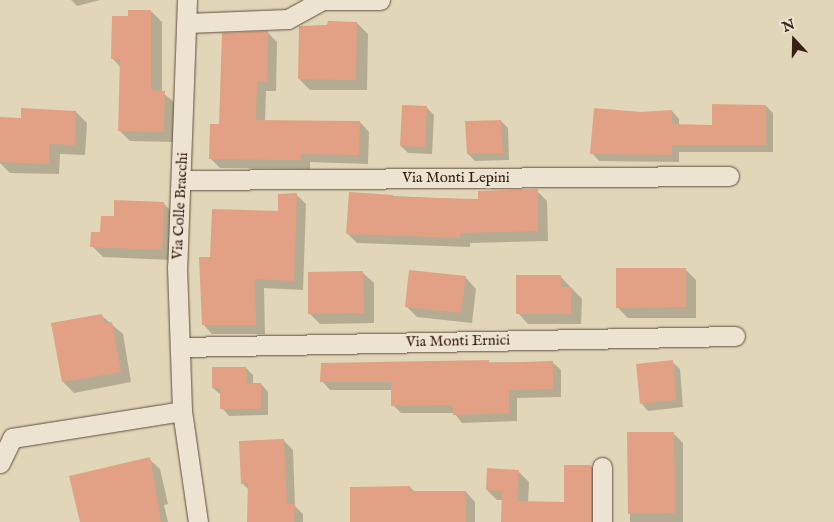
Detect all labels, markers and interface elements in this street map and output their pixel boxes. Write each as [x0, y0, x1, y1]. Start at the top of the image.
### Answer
north arrow [769, 15, 819, 65]
text: N [780, 15, 798, 37]
street label: Via Colle Bracchi [168, 152, 192, 260]
street label: Via Monti Lepini [402, 169, 510, 187]
street label: Via Monti Ernici [406, 331, 510, 351]

